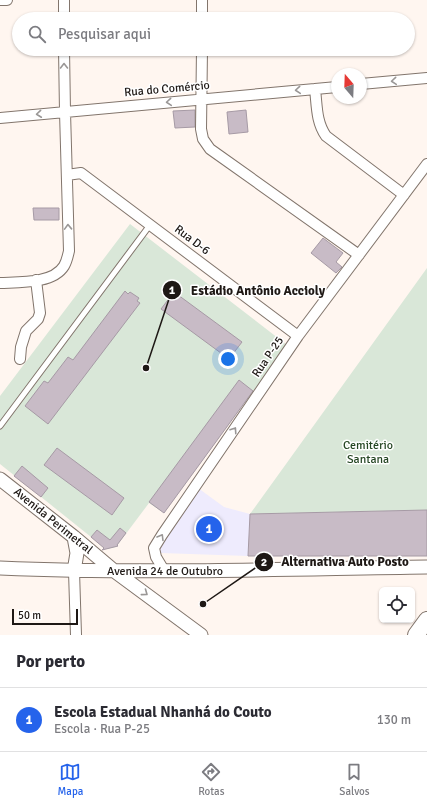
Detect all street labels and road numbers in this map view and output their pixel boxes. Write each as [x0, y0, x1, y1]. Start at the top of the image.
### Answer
street label: Rua do Comércio [124, 78, 210, 100]
street label: Rua D-6 [171, 222, 213, 258]
street label: Rua P-25 [249, 334, 287, 380]
street label: Avenida Perimetral [10, 485, 96, 558]
street label: Avenida 24 de Outubro [107, 564, 223, 579]

